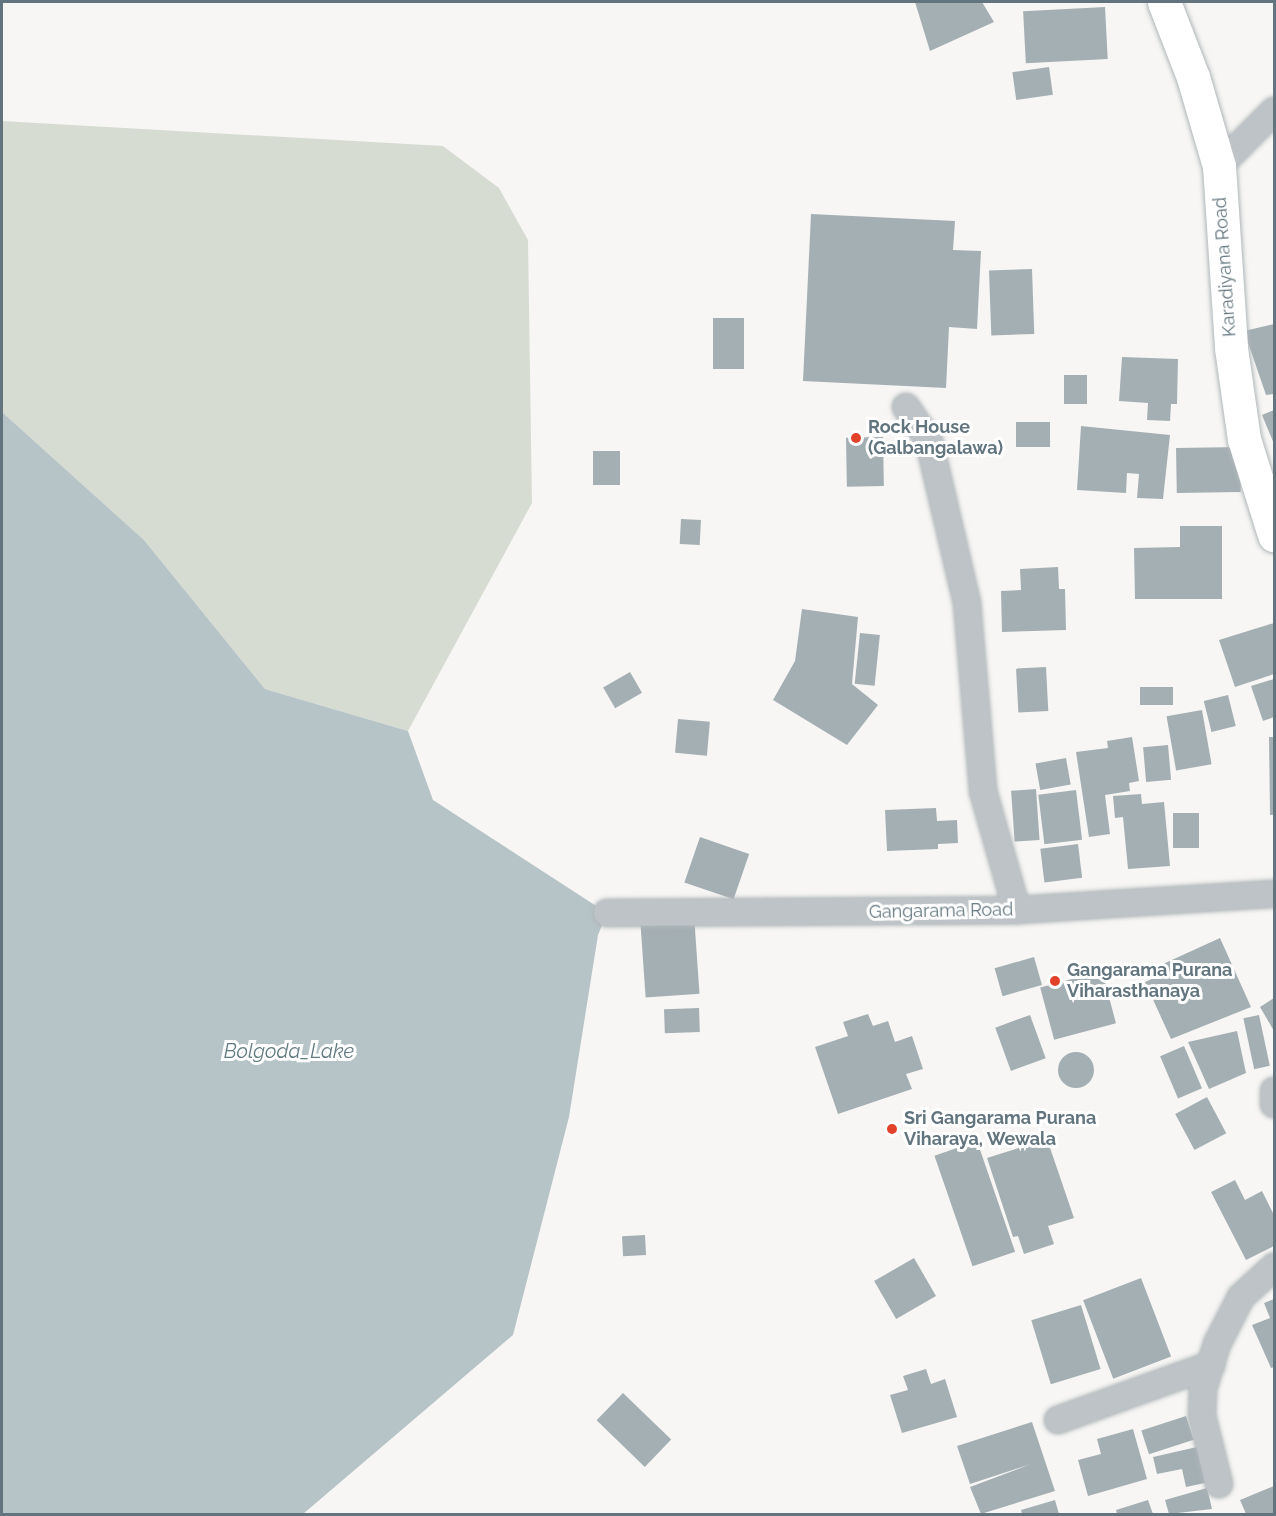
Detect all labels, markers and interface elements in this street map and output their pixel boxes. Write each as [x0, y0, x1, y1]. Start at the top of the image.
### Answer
street label: Karadiyana Road [1209, 196, 1241, 338]
place label: Rock House (Galbangalawa) [868, 417, 1003, 460]
marker: Rock House (Galbangalawa) [849, 431, 863, 445]
street label: Gangarama Road [869, 899, 1013, 923]
place label: Gangarama Purana Viharasthanaya [1067, 960, 1232, 1002]
marker: Gangarama Purana Viharasthanaya [1048, 974, 1062, 988]
water label: Bolgoda_Lake [224, 1039, 354, 1063]
place label: Sri Gangarama Purana Viharaya, Wewala [904, 1108, 1096, 1150]
marker: Sri Gangarama Purana Viharaya, Wewala [885, 1122, 899, 1136]

